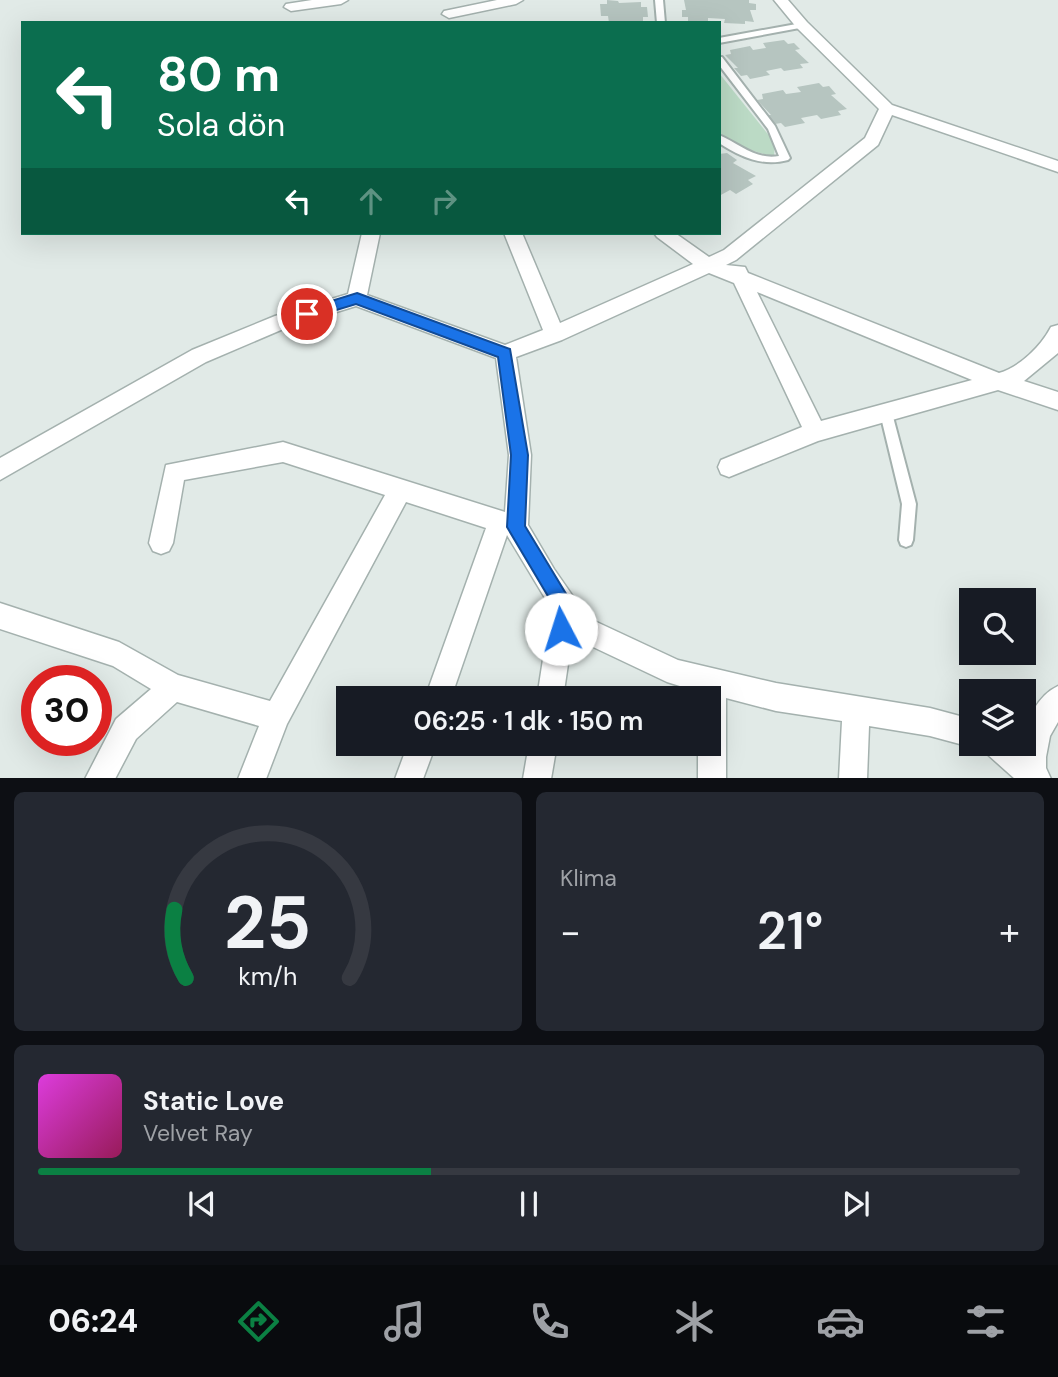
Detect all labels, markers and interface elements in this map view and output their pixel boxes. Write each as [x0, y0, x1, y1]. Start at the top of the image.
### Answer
text: 80 m [157, 42, 280, 106]
icon: left [42, 49, 133, 140]
text: Sola dön [157, 104, 285, 146]
icon: left [279, 182, 317, 220]
icon: ahead [352, 182, 390, 220]
icon: right [425, 182, 463, 220]
pin [277, 284, 337, 344]
icon: arrive [288, 295, 326, 333]
map controls [959, 588, 1036, 756]
button: search [959, 588, 1036, 665]
position arrow [524, 592, 598, 666]
speed limit sign: 30 [21, 665, 112, 756]
button: layers [959, 679, 1036, 756]
text: 06:25 · 1 dk · 150 m [414, 704, 643, 738]
text: Klima [560, 863, 617, 893]
text: 25 [224, 876, 312, 971]
text: 21° [757, 897, 823, 965]
text: − [560, 907, 581, 957]
text: + [999, 907, 1020, 957]
text: km/h [238, 959, 298, 992]
text: Static Love [143, 1084, 284, 1118]
text: Velvet Ray [143, 1118, 253, 1148]
icon: previous [183, 1185, 221, 1223]
icon: pause [510, 1185, 548, 1223]
icon: next [837, 1185, 875, 1223]
icon: directions [234, 1297, 283, 1346]
icon: music [380, 1297, 429, 1346]
icon: phone [525, 1297, 574, 1346]
icon: climate [670, 1297, 719, 1346]
icon: car [816, 1297, 865, 1346]
icon: filters [961, 1297, 1010, 1346]
text: 06:24 [48, 1300, 138, 1342]

